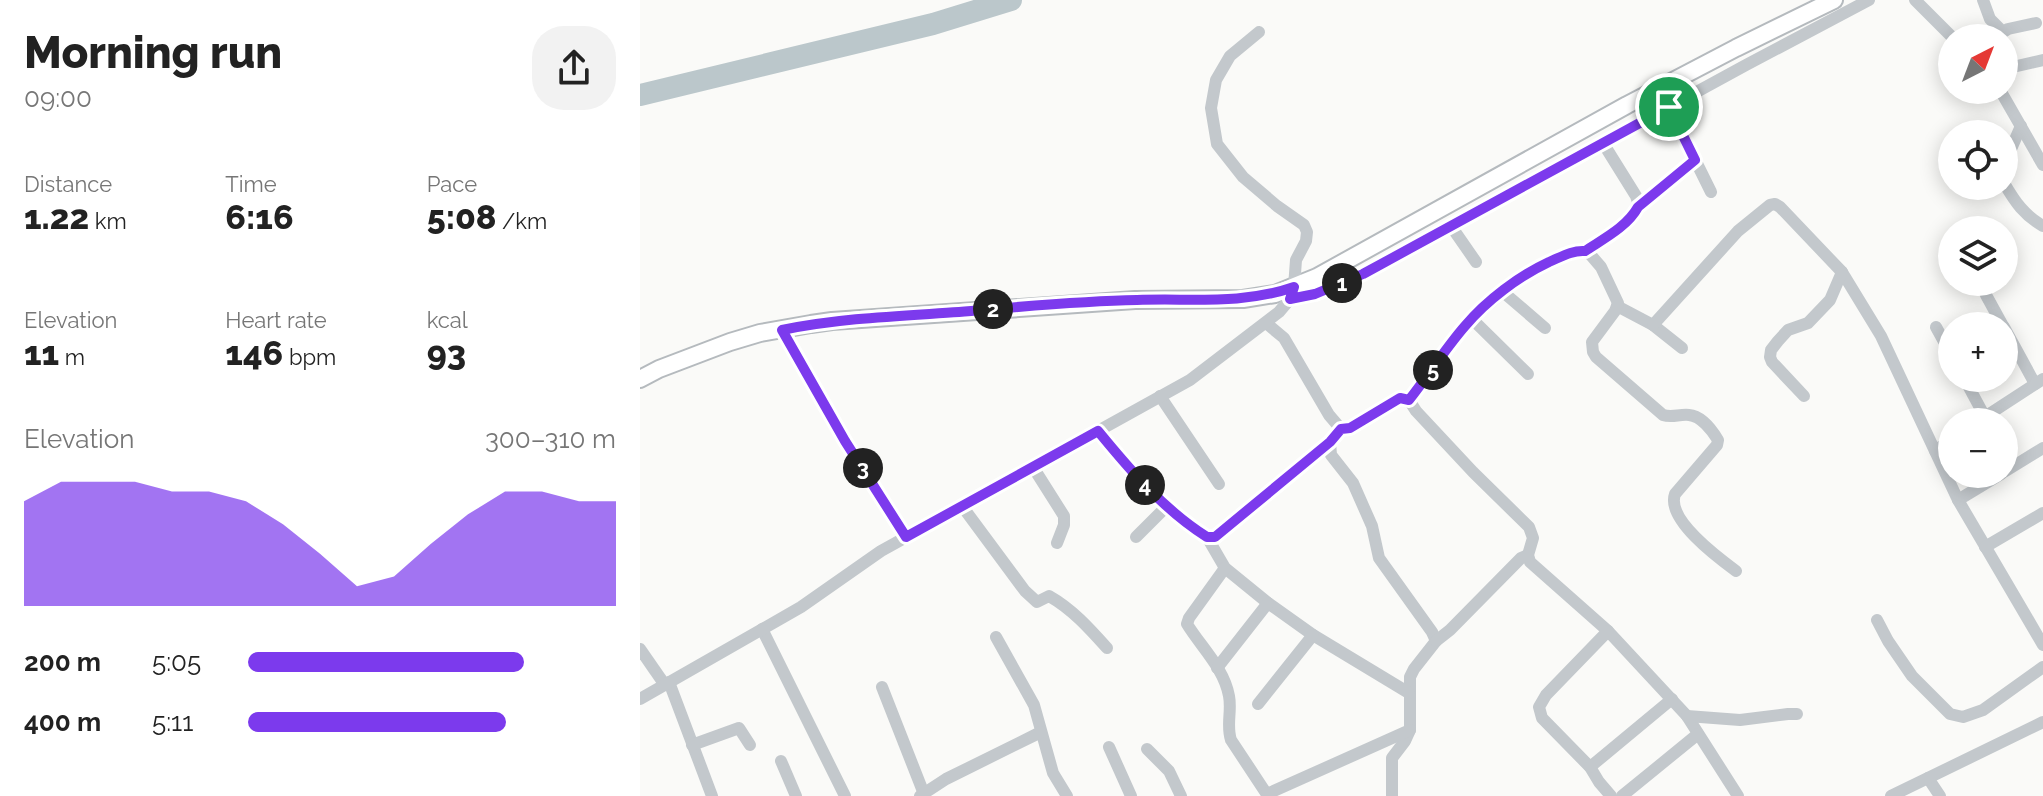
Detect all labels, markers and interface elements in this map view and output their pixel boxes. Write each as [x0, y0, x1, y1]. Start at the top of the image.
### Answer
north arrow [1938, 24, 2018, 104]
map controls [1938, 24, 2018, 488]
button: share [532, 26, 616, 110]
text: Morning run [24, 27, 282, 78]
pin [1635, 73, 1703, 141]
text: 09:00 [24, 83, 92, 113]
icon: arrive [1647, 85, 1691, 129]
button: locate [1938, 120, 2018, 200]
text: Distance [24, 171, 112, 197]
text: Time [225, 171, 277, 197]
text: Pace [427, 171, 477, 197]
text: 1.22 [24, 197, 89, 237]
text: 6:16 [225, 197, 294, 237]
text: 5:08 [427, 197, 496, 237]
text: km [89, 208, 127, 234]
text: /km [496, 208, 547, 234]
button: layers [1938, 216, 2018, 296]
pin: 1 [1322, 263, 1362, 303]
text: 1 [1337, 270, 1347, 296]
pin: 2 [973, 289, 1013, 329]
text: 2 [987, 296, 999, 322]
text: Elevation [24, 307, 117, 333]
text: Heart rate [225, 307, 327, 333]
text: kcal [427, 307, 468, 333]
button: + [1938, 312, 2018, 392]
text: 11 [24, 333, 59, 373]
text: 146 [225, 333, 283, 373]
text: 93 [427, 333, 466, 373]
text: m [59, 344, 85, 370]
text: bpm [283, 344, 336, 370]
pin: 5 [1413, 350, 1453, 390]
text: 5 [1427, 357, 1439, 383]
button: − [1938, 408, 2018, 488]
text: Elevation [24, 424, 134, 454]
text: 300–310 m [485, 424, 616, 454]
pin: 3 [843, 448, 883, 488]
text: 3 [857, 455, 869, 481]
pin: 4 [1125, 465, 1165, 505]
text: 4 [1139, 472, 1151, 498]
text: 200 m [24, 647, 101, 677]
text: 5:05 [152, 647, 201, 677]
text: 400 m [24, 707, 101, 737]
text: 5:11 [152, 707, 193, 737]

